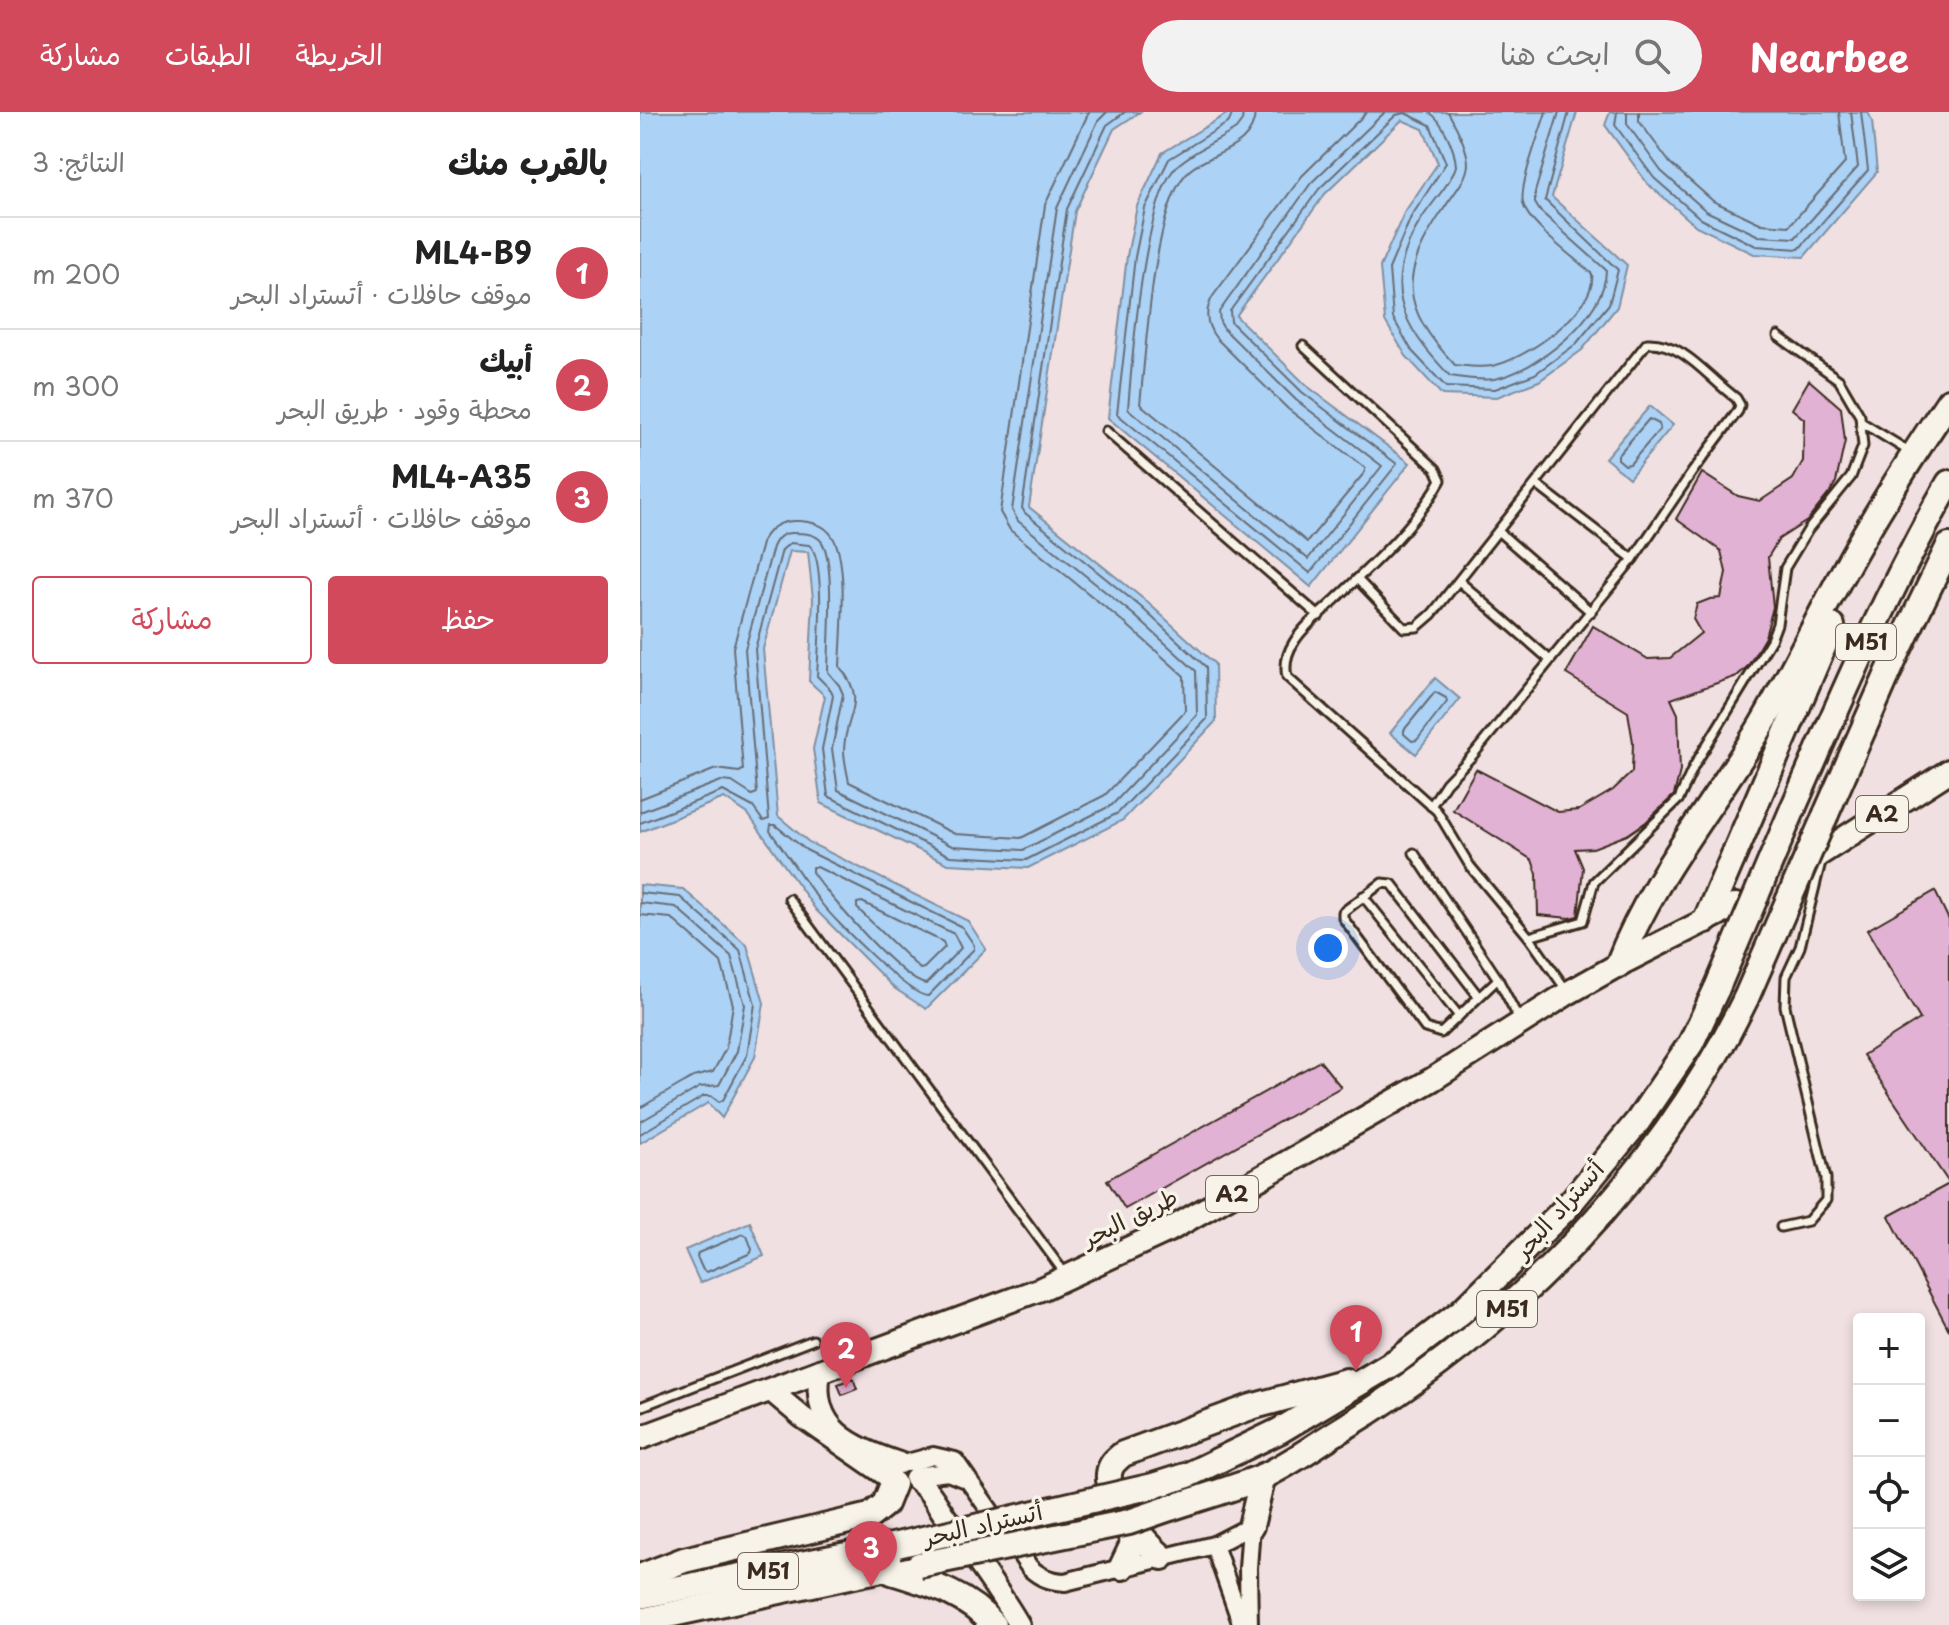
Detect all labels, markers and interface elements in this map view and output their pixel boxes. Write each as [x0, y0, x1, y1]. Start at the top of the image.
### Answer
search box [1142, 20, 1702, 92]
text: Nearbee [1750, 28, 1909, 85]
text: ابحث هنا [1500, 30, 1610, 75]
text: مشاركة [40, 32, 121, 75]
text: الطبقات [165, 32, 251, 75]
text: الخريطة [295, 32, 383, 75]
icon: search [1630, 34, 1674, 78]
text: بالقرب منك [448, 135, 608, 187]
text: النتائج: 3 [32, 142, 125, 181]
text: ML4-B9 [414, 229, 532, 274]
text: 200 m [32, 254, 120, 293]
text: 1 [576, 254, 588, 293]
text: موقف حافلات · أتستراد البحر [231, 274, 532, 313]
text: أبيك [479, 337, 532, 382]
text: 300 m [32, 366, 119, 405]
text: 2 [573, 366, 591, 405]
text: محطة وقود · طريق البحر [277, 389, 532, 428]
text: ML4-A35 [391, 453, 532, 498]
text: 370 m [32, 478, 114, 517]
text: 3 [573, 478, 591, 517]
text: موقف حافلات · أتستراد البحر [231, 498, 532, 537]
button: مشاركة [32, 576, 312, 664]
button: حفظ [328, 576, 608, 664]
road number: M51 [1836, 624, 1896, 660]
road number: A2 [1856, 796, 1908, 832]
your location [1308, 928, 1348, 968]
street label: أتستراد البحر [1502, 1151, 1612, 1267]
road number: A2 [1206, 1176, 1258, 1212]
street label: طريق البحر [1073, 1177, 1183, 1256]
road number: M51 [1477, 1291, 1537, 1327]
pin: 1 [1330, 1305, 1382, 1371]
map controls [1853, 1313, 1925, 1601]
button: + [1853, 1313, 1925, 1385]
pin: 2 [820, 1322, 872, 1388]
button: − [1853, 1385, 1925, 1457]
button: locate [1853, 1457, 1925, 1529]
street label: أتستراد البحر [917, 1492, 1046, 1555]
pin: 3 [845, 1521, 897, 1587]
button: layers [1853, 1529, 1925, 1601]
road number: M51 [738, 1553, 798, 1589]

